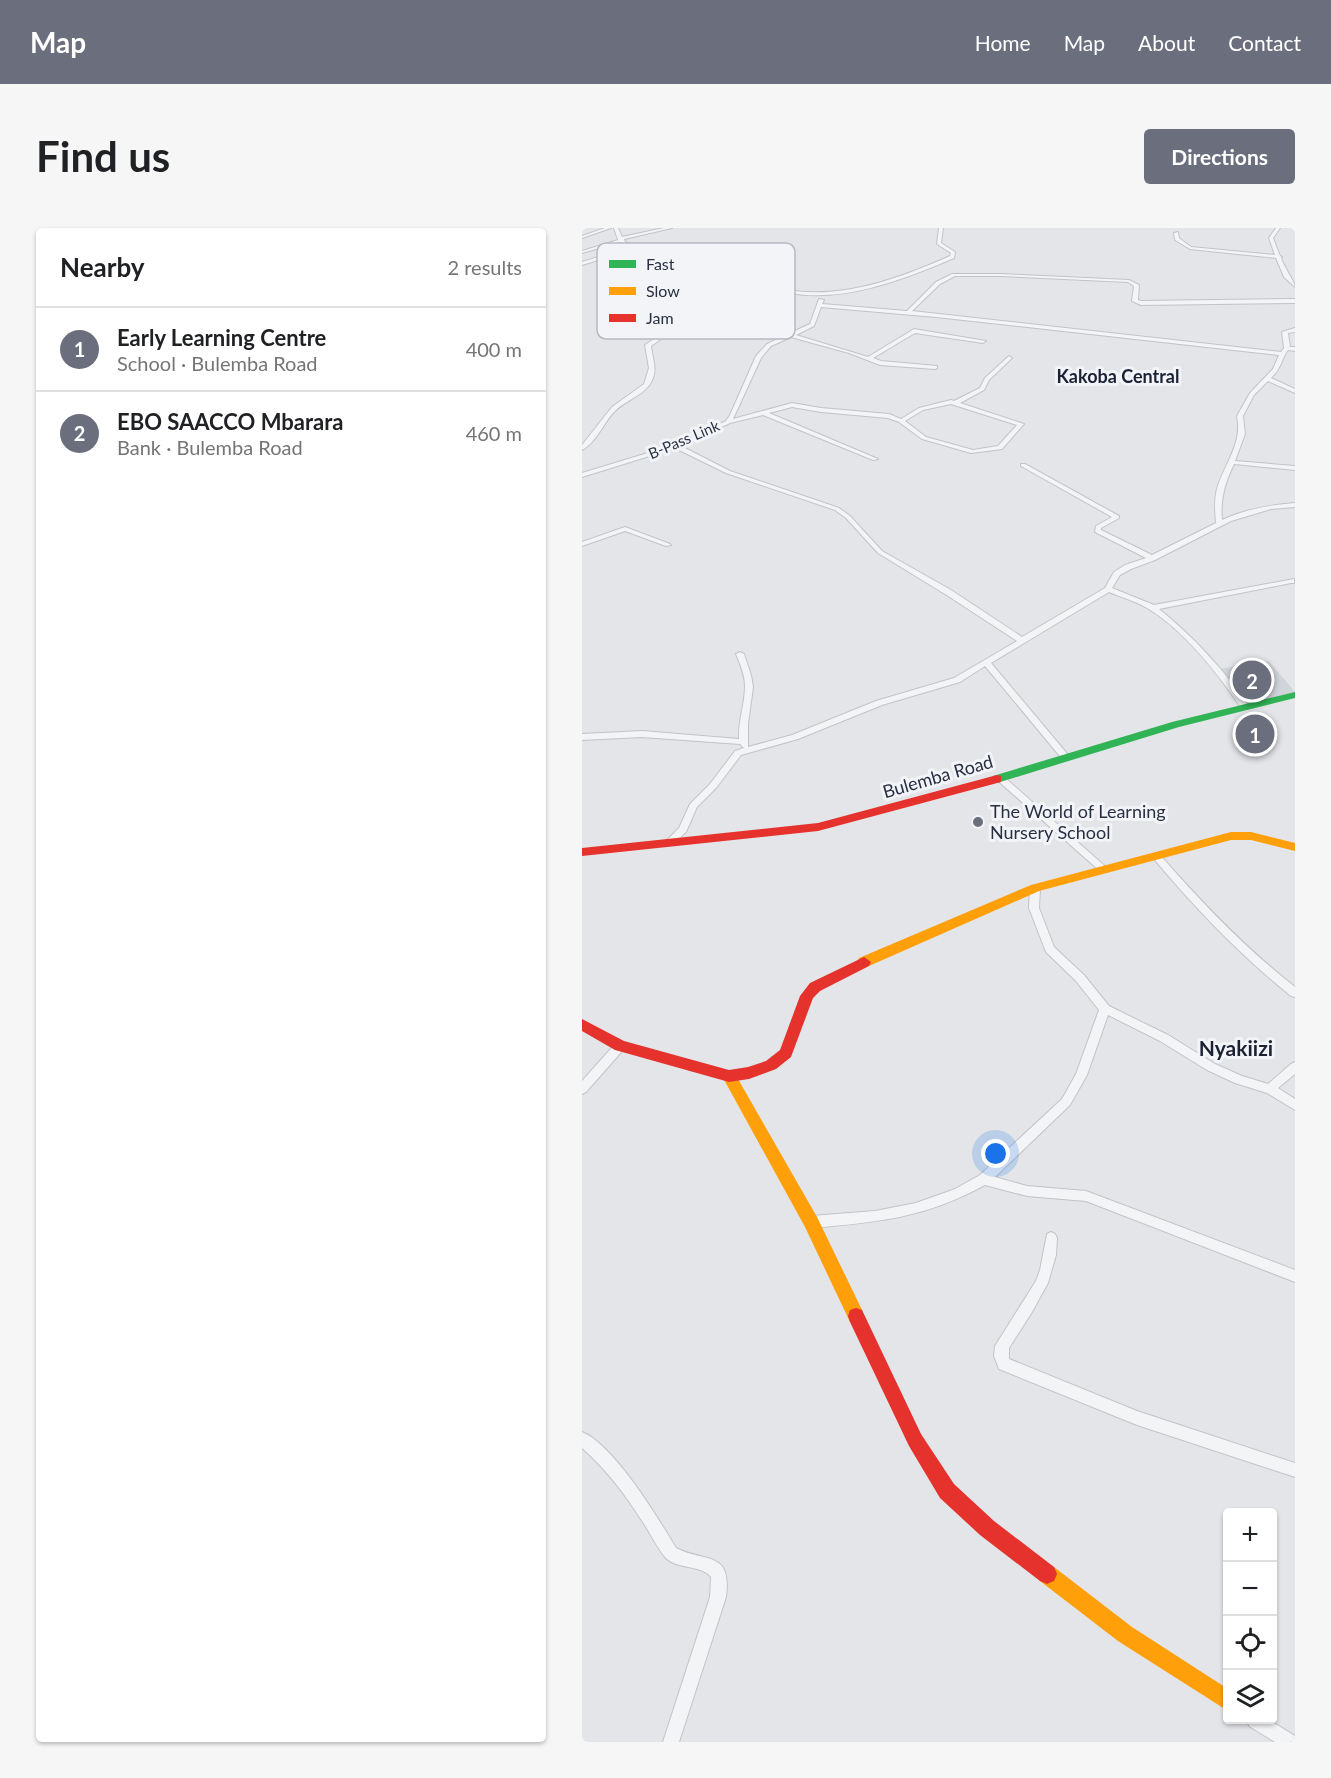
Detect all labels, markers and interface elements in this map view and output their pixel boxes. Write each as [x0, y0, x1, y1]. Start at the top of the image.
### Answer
text: Map [30, 25, 86, 59]
text: Home [975, 30, 1031, 55]
text: Map [1064, 30, 1105, 55]
text: About [1138, 30, 1195, 55]
text: Contact [1228, 30, 1301, 55]
button: Directions [1144, 129, 1295, 184]
text: Find us [36, 131, 170, 181]
legend [597, 243, 795, 339]
text: Nearby [60, 251, 145, 283]
text: Fast [646, 254, 675, 273]
text: 2 results [447, 255, 522, 279]
text: Slow [646, 281, 680, 300]
text: Jam [646, 308, 674, 327]
text: Early Learning Centre [117, 324, 326, 351]
text: 1 [74, 337, 85, 361]
text: 400 m [466, 337, 522, 361]
text: School · Bulemba Road [117, 351, 318, 375]
district label: Kakoba Central [1057, 365, 1179, 387]
text: EBO SAACCO Mbarara [117, 408, 343, 435]
street label: B-Pass Link [645, 416, 722, 462]
text: 2 [74, 421, 85, 445]
text: 460 m [466, 421, 522, 445]
text: Bank · Bulemba Road [117, 435, 303, 459]
pin: 2 [1232, 658, 1272, 702]
pin: 1 [1236, 712, 1274, 756]
street label: Bulemba Road [880, 750, 995, 802]
place label: The World of Learning Nursery School [990, 800, 1166, 843]
marker: The World of Learning Nursery School [971, 815, 985, 829]
district label: Nyakiizi [1199, 1035, 1273, 1060]
your location [981, 1139, 1010, 1168]
map controls [1223, 1508, 1277, 1724]
button: + [1223, 1508, 1277, 1562]
button: − [1223, 1562, 1277, 1616]
button: locate [1223, 1616, 1277, 1670]
button: layers [1223, 1670, 1277, 1724]

